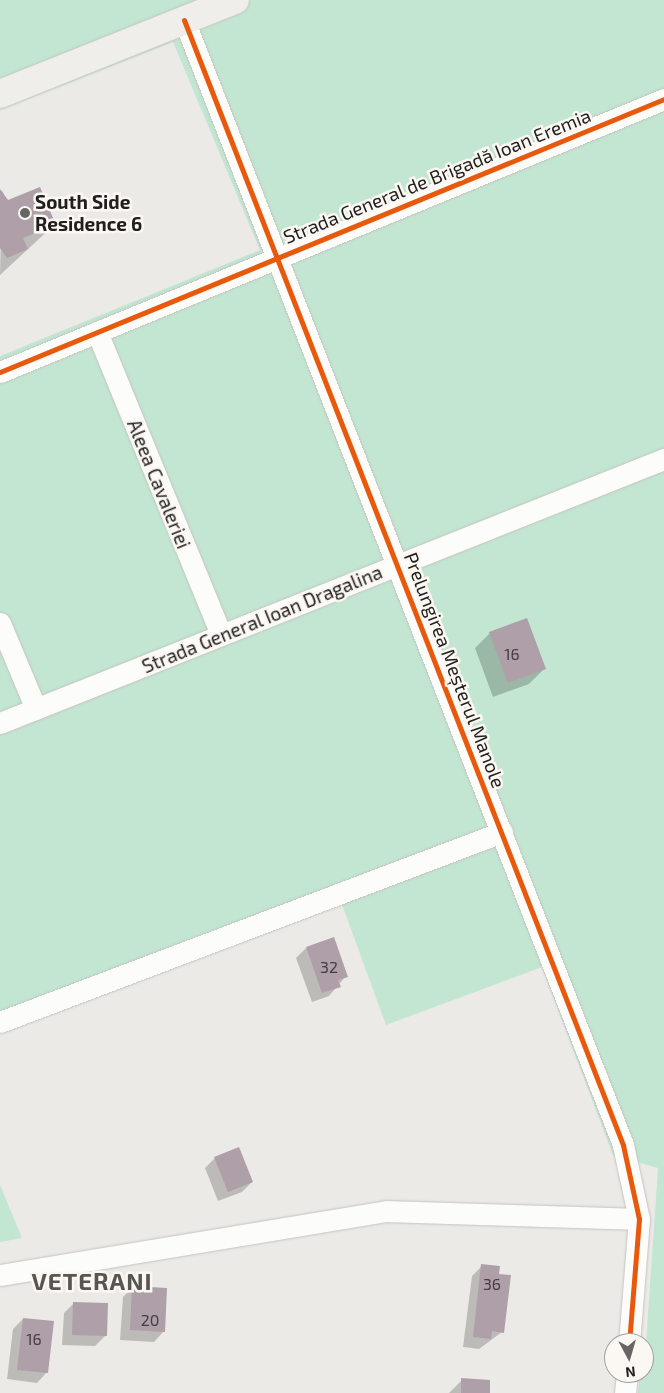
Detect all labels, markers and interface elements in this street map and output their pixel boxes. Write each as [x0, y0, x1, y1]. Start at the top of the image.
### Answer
street label: Strada General de Brigadă Ioan Eremia [280, 104, 594, 248]
place label: South Side Residence 6 [35, 191, 142, 235]
marker: South Side Residence 6 [19, 207, 31, 219]
street label: Aleea Cavaleriei [123, 416, 195, 552]
street label: Prelungirea Meșterul Manole [399, 549, 511, 791]
street label: Strada General Ioan Dragalina [138, 560, 386, 678]
house number: 16 [504, 644, 520, 664]
house number: 32 [320, 957, 338, 977]
district label: VETERANI [30, 1267, 154, 1295]
house number: 36 [483, 1274, 501, 1294]
house number: 20 [141, 1310, 159, 1330]
house number: 16 [26, 1329, 42, 1349]
north arrow [604, 1333, 654, 1383]
text: N [625, 1363, 636, 1381]

